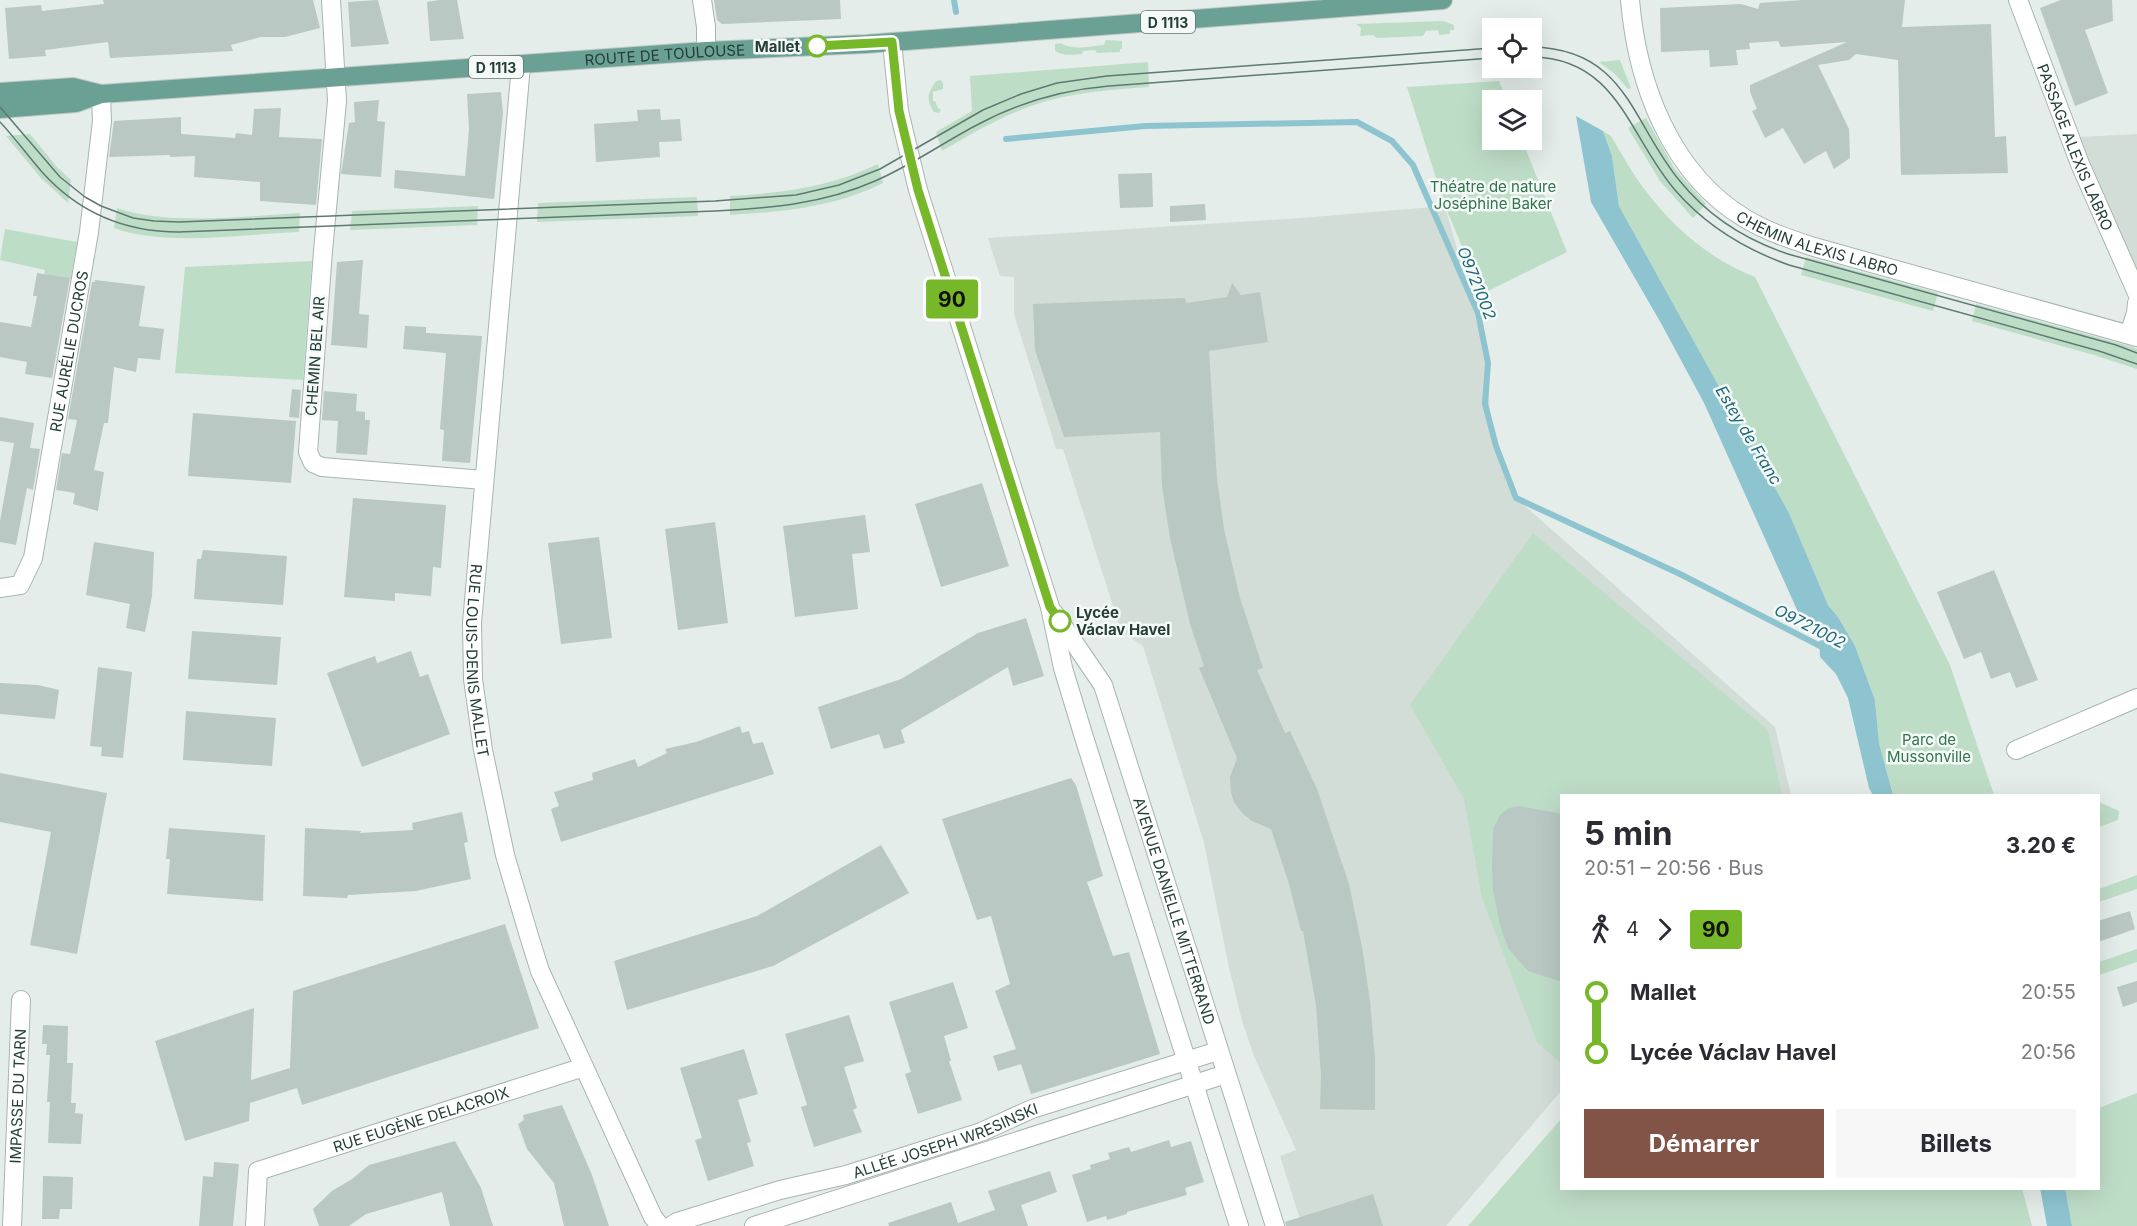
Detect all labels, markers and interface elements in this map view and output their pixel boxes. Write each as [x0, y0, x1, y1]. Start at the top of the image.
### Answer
road number: D 1113 [1141, 11, 1195, 33]
map controls [1482, 18, 1542, 150]
button: locate [1482, 18, 1542, 78]
marker: Mallet [806, 35, 828, 57]
place label: Mallet [755, 37, 800, 56]
street label: ROUTE DE TOULOUSE [584, 40, 745, 69]
road number: D 1113 [469, 56, 523, 78]
street label: PASSAGE ALEXIS LABRO [2033, 61, 2118, 233]
button: layers [1482, 90, 1542, 150]
park label: Théatre de nature Joséphine Baker [1430, 177, 1556, 213]
street label: CHEMIN ALEXIS LABRO [1733, 206, 1900, 280]
water label: O9721002 [1453, 244, 1501, 323]
street label: RUE AURÉLIE DUCROS [45, 269, 92, 433]
line badge: 90 [925, 280, 979, 318]
text: 90 [938, 287, 966, 312]
street label: CHEMIN BEL AIR [301, 295, 329, 416]
water label: Estey de Franc [1712, 382, 1786, 488]
street label: RUE LOUIS-DENIS MALLET [462, 563, 494, 759]
water label: O9721002 [1771, 600, 1849, 653]
place label: Lycée Václav Havel [1076, 603, 1170, 639]
marker: Lycée Václav Havel [1049, 610, 1071, 632]
park label: Parc de Mussonville [1887, 730, 1971, 766]
street label: AVENUE DANIELLE MITTERRAND [1130, 795, 1220, 1027]
text: 5 min [1584, 813, 1673, 853]
text: 3.20 € [2006, 832, 2076, 858]
text: 20:51 – 20:56 · Bus [1584, 856, 1764, 880]
icon: walk [1584, 913, 1617, 946]
icon: forward [1648, 913, 1681, 946]
text: 4 [1626, 917, 1639, 941]
text: 90 [1702, 917, 1730, 942]
text: Mallet [1630, 979, 1696, 1005]
text: 20:55 [2021, 980, 2076, 1004]
street label: IMPASSE DU TARN [5, 1028, 29, 1164]
text: Lycée Václav Havel [1630, 1039, 1836, 1065]
text: 20:56 [2021, 1040, 2076, 1064]
street label: RUE EUGÈNE DELACROIX [330, 1082, 511, 1156]
street label: ALLÉE JOSEPH WRESINSKI [850, 1098, 1040, 1182]
button: Démarrer [1584, 1109, 1824, 1178]
button: Billets [1836, 1109, 2076, 1178]

